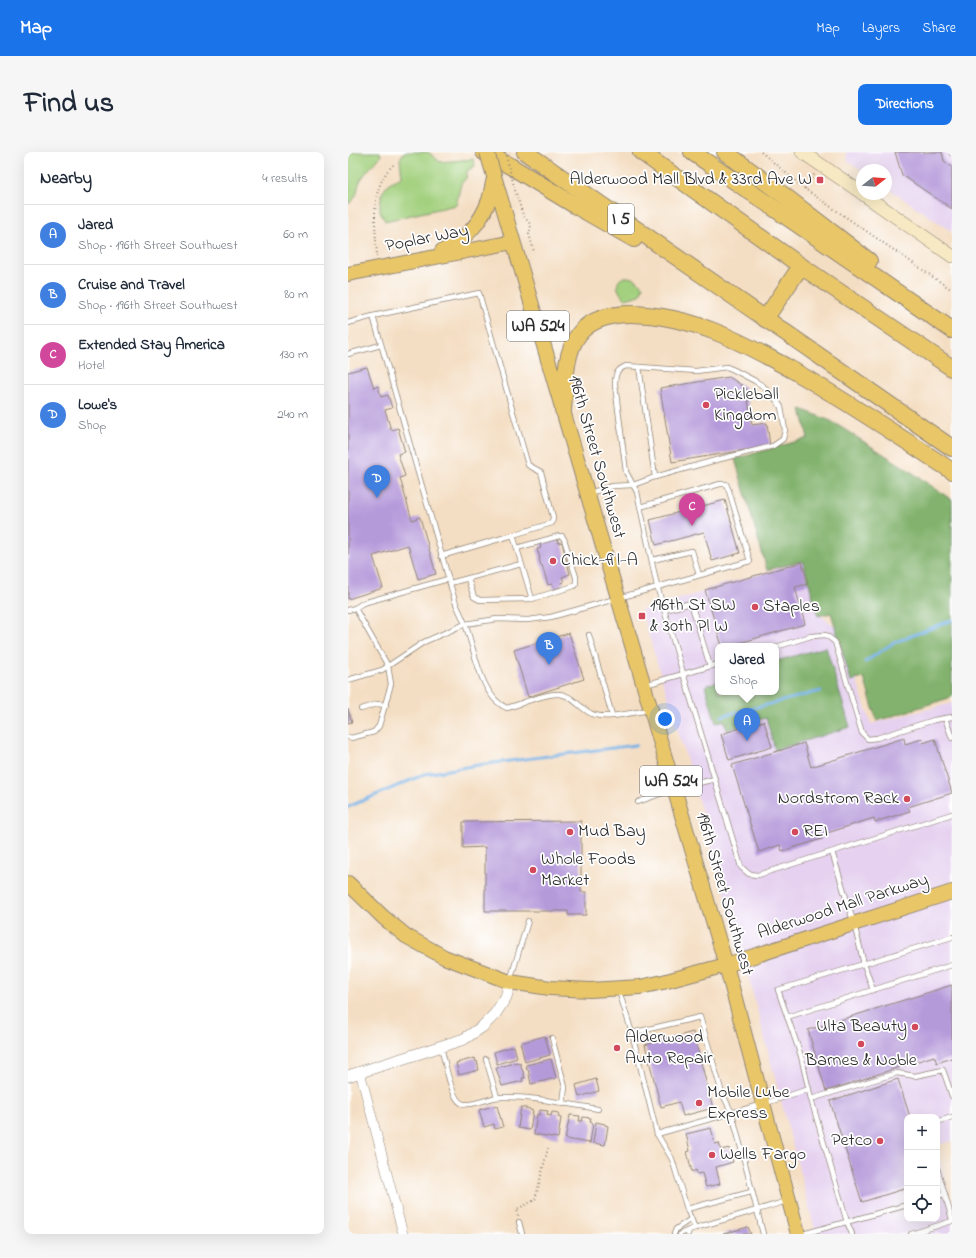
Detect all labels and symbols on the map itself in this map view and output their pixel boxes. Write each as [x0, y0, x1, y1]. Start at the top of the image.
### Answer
north arrow [856, 164, 892, 200]
place label: Alderwood Mall Blvd & 33rd Ave W [569, 167, 812, 193]
marker: Alderwood Mall Blvd & 33rd Ave W [815, 175, 825, 185]
road number: I 5 [608, 204, 634, 234]
street label: Poplar Way [383, 218, 471, 260]
road number: WA 524 [507, 311, 569, 341]
street label: 196th Street Southwest [560, 372, 632, 542]
place label: Pickleball Kingdom [714, 382, 779, 430]
marker: Pickleball Kingdom [701, 400, 711, 410]
pin: D [364, 465, 390, 498]
pin: C [679, 493, 705, 526]
place label: Chick-fil-A [561, 548, 638, 574]
marker: Chick-fil-A [548, 556, 558, 566]
place label: 196th St SW & 30th Pl W [650, 593, 736, 640]
place label: Staples [763, 594, 820, 620]
marker: Staples [750, 602, 760, 612]
marker: 196th St SW & 30th Pl W [637, 611, 647, 621]
pin: B [536, 632, 562, 665]
pin: A [734, 708, 760, 741]
your location [655, 709, 675, 729]
road number: WA 524 [640, 766, 702, 796]
place label: Nordstrom Rack [778, 786, 899, 812]
marker: Nordstrom Rack [902, 794, 912, 804]
street label: 196th Street Southwest [688, 809, 760, 979]
place label: Mud Bay [578, 819, 646, 845]
place label: REI [803, 819, 828, 845]
marker: Mud Bay [565, 827, 575, 837]
marker: REI [790, 827, 800, 837]
place label: Whole Foods Market [541, 847, 636, 894]
marker: Whole Foods Market [528, 865, 538, 875]
street label: Alderwood Mall Parkway [754, 867, 932, 947]
place label: Ulta Beauty [816, 1014, 907, 1040]
marker: Ulta Beauty [910, 1022, 920, 1032]
place label: Alderwood Auto Repair [625, 1025, 713, 1072]
marker: Barnes & Noble [856, 1039, 866, 1049]
marker: Alderwood Auto Repair [612, 1043, 622, 1053]
place label: Barnes & Noble [804, 1048, 918, 1074]
place label: Mobile Lube Express [707, 1080, 790, 1127]
marker: Mobile Lube Express [694, 1098, 704, 1108]
place label: Petco [831, 1128, 872, 1154]
marker: Petco [875, 1136, 885, 1146]
place label: Wells Fargo [720, 1142, 806, 1169]
marker: Wells Fargo [707, 1150, 717, 1160]

